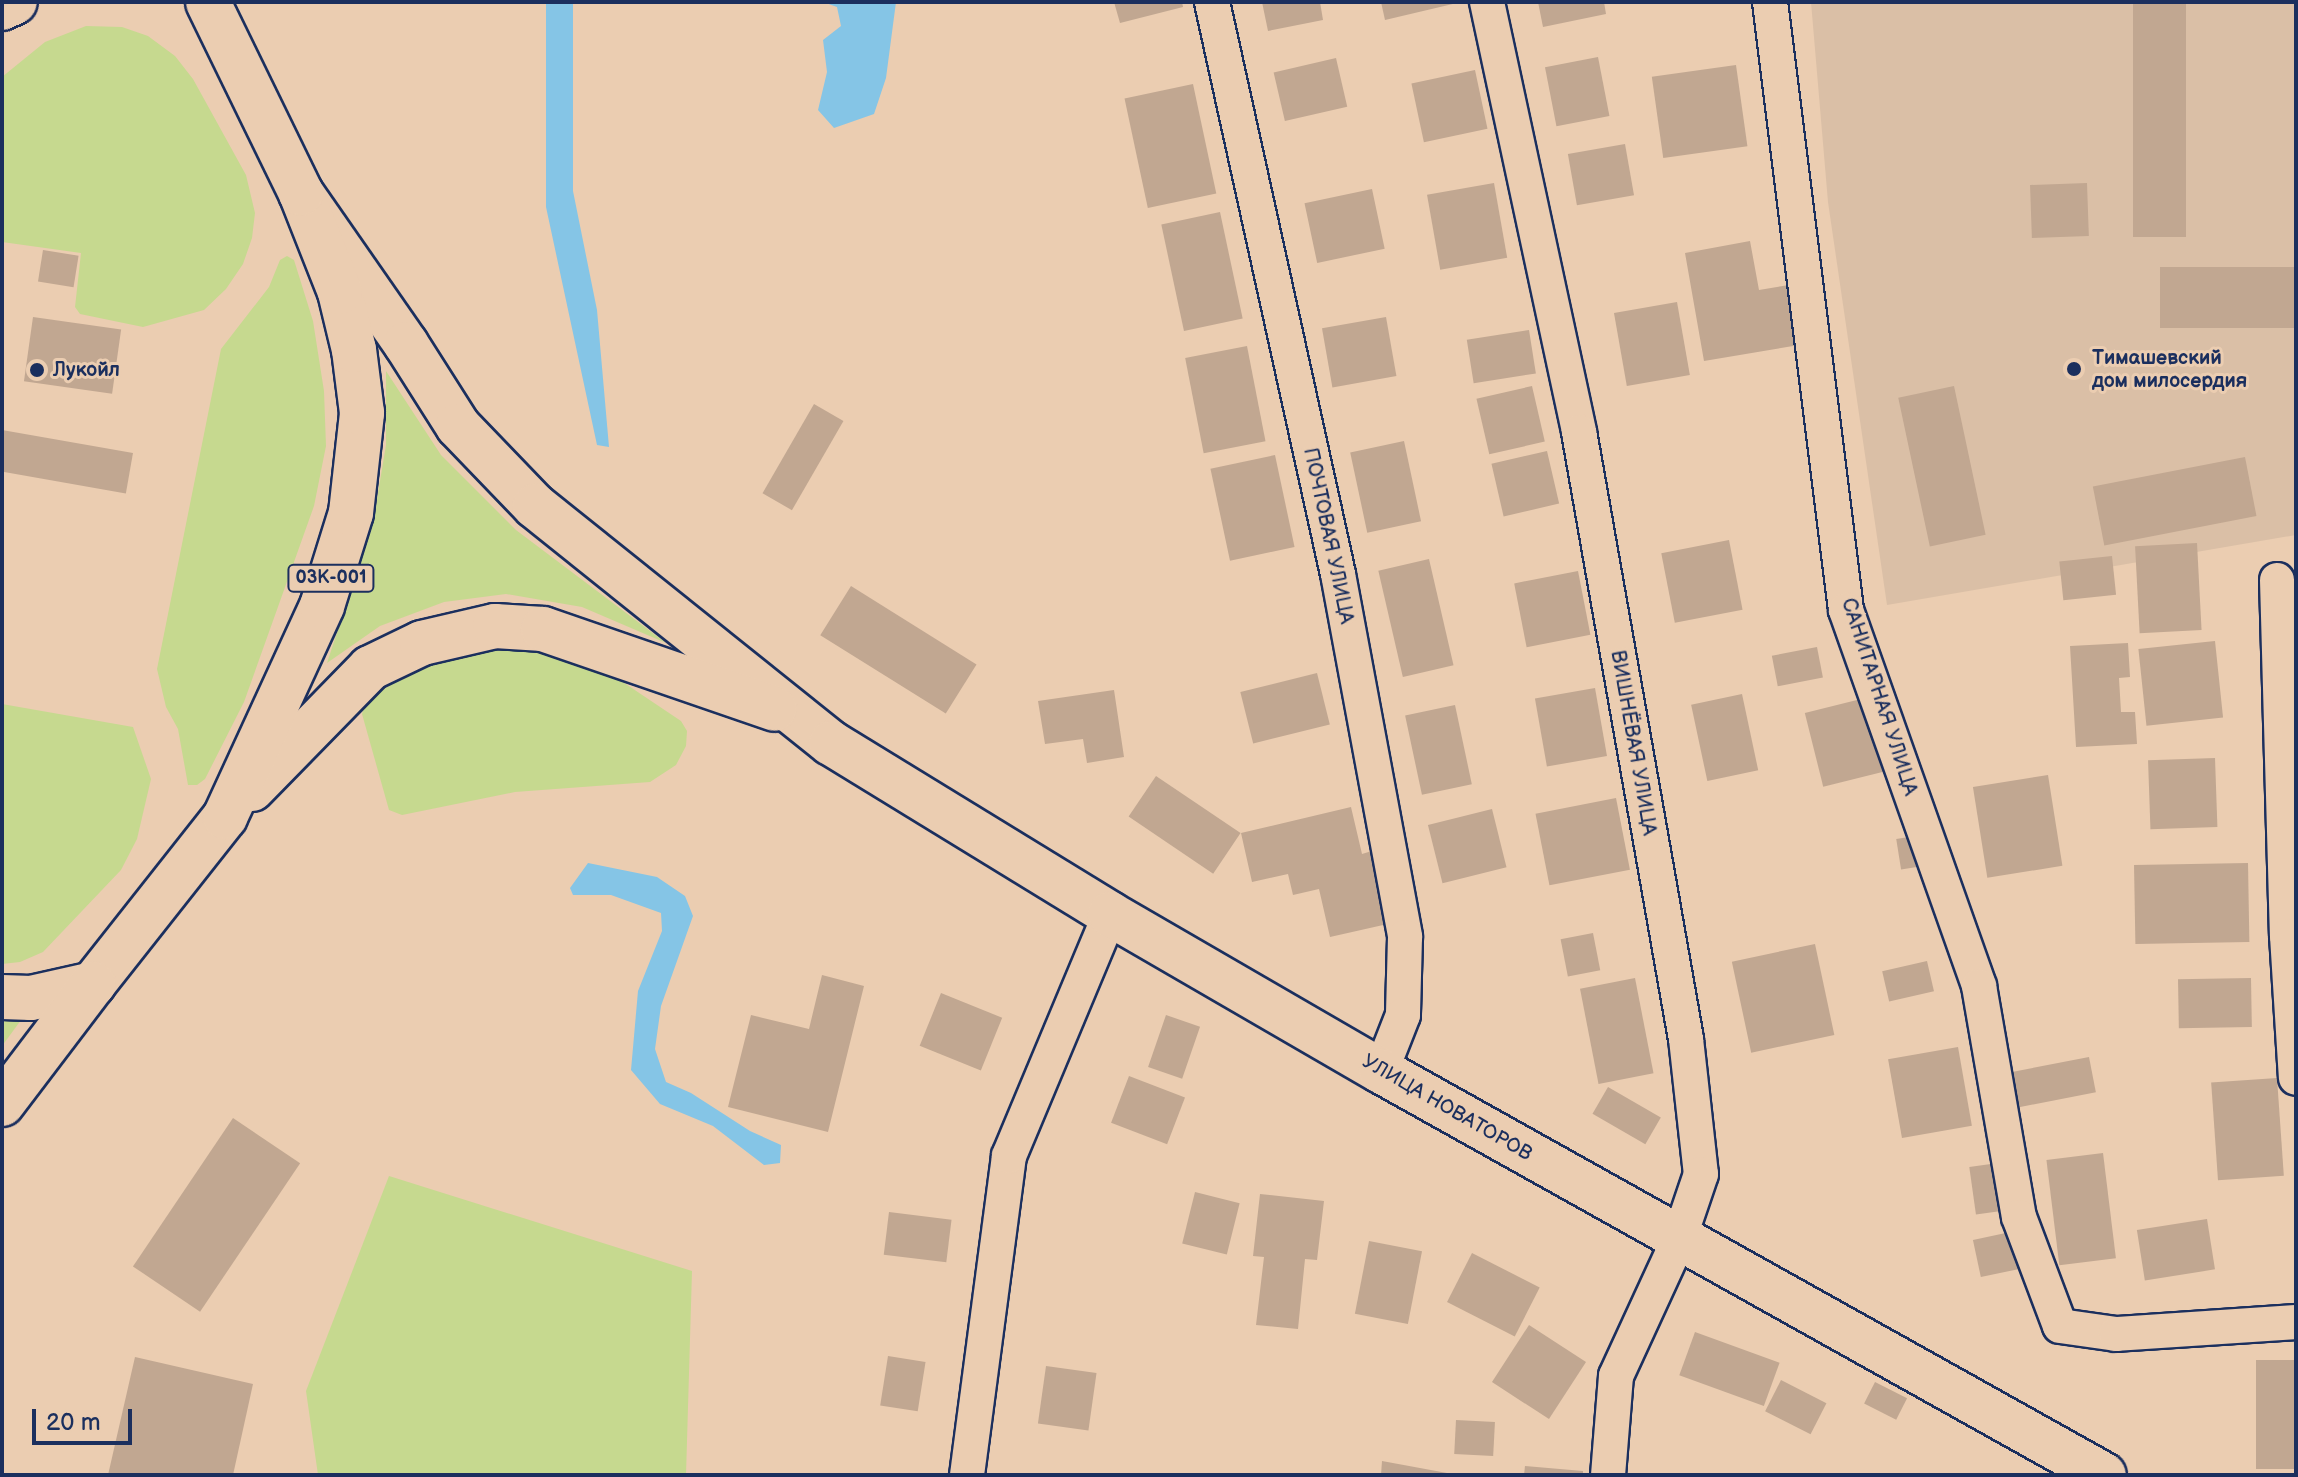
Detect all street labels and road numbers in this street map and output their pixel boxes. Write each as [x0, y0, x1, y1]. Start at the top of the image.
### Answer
street label: ПОЧТОВАЯ УЛИЦА [1298, 446, 1358, 626]
road number: 03К-001 [287, 564, 375, 592]
street label: САНИТАРНАЯ УЛИЦА [1836, 595, 1922, 799]
street label: ВИШНЁВАЯ УЛИЦА [1605, 649, 1661, 837]
street label: УЛИЦА НОВАТОРОВ [1358, 1050, 1536, 1166]

